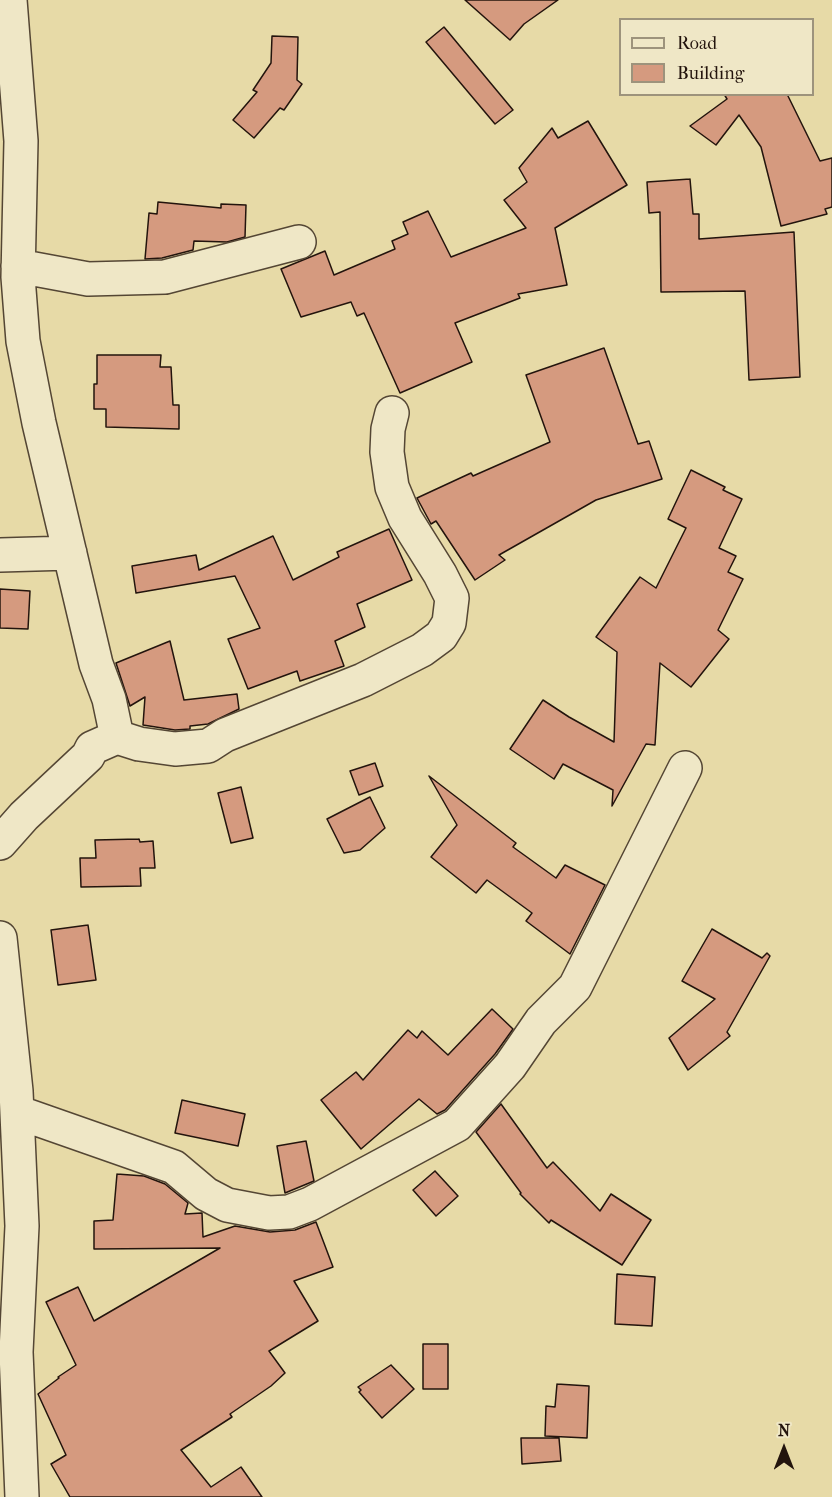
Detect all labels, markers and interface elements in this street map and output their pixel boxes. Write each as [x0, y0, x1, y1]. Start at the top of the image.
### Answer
legend [619, 18, 814, 96]
text: Road [677, 33, 717, 54]
text: Building [677, 63, 744, 84]
north arrow [754, 1419, 814, 1479]
text: N [778, 1421, 790, 1440]

